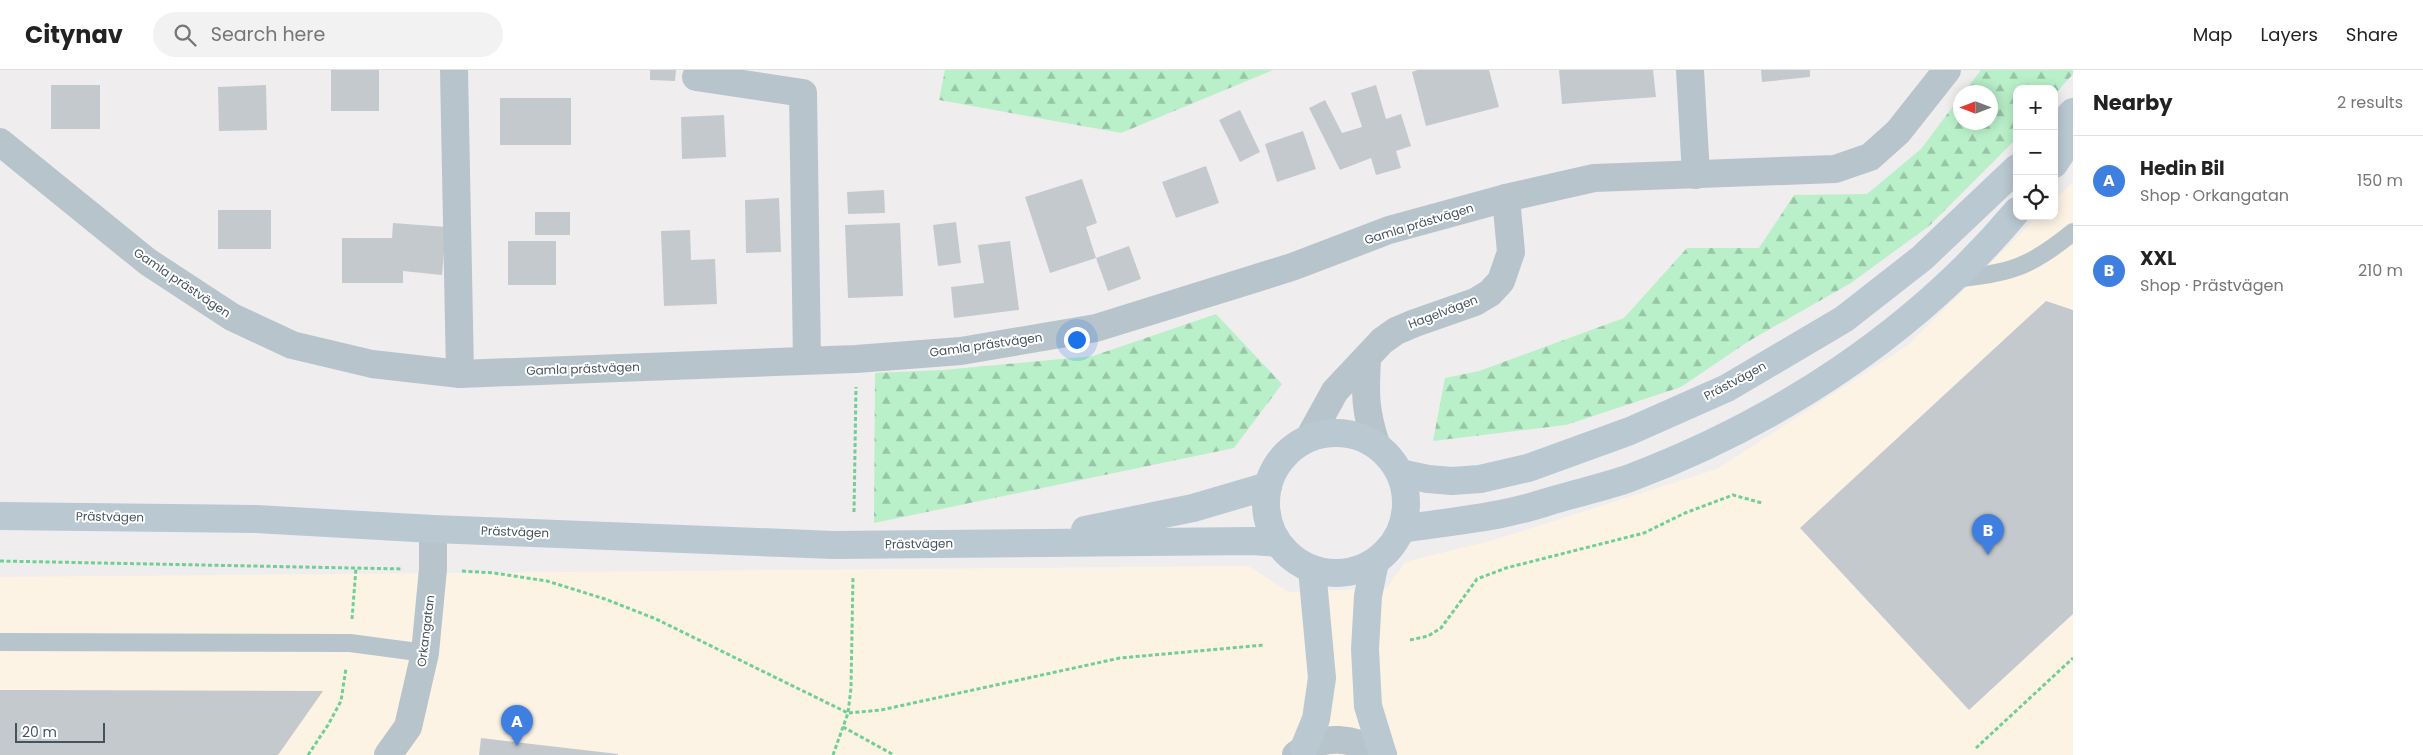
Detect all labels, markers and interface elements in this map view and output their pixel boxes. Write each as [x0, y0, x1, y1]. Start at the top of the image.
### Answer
search box [153, 12, 503, 57]
text: Citynav [25, 18, 123, 51]
icon: search [171, 21, 199, 49]
text: Search here [211, 21, 325, 48]
text: Map [2193, 22, 2233, 47]
text: Layers [2261, 22, 2318, 47]
text: Share [2346, 22, 2398, 47]
north arrow [1953, 85, 1998, 130]
map controls [2013, 85, 2058, 220]
button: + [2013, 85, 2058, 130]
text: Nearby [2093, 88, 2173, 117]
text: 2 results [2337, 91, 2403, 114]
button: − [2013, 130, 2058, 175]
text: Hedin Bil [2140, 155, 2225, 182]
text: A [2103, 169, 2115, 192]
text: 150 m [2357, 169, 2403, 192]
button: locate [2013, 175, 2058, 220]
text: Shop · Orkangatan [2140, 184, 2289, 207]
street label: Gamla prästvägen [1362, 199, 1476, 248]
street label: Gamla prästvägen [130, 244, 234, 321]
text: XXL [2140, 245, 2176, 272]
text: B [2104, 259, 2114, 282]
text: 210 m [2358, 259, 2403, 282]
text: Shop · Prästvägen [2140, 274, 2284, 297]
street label: Hagelvägen [1406, 291, 1480, 333]
your location [1064, 327, 1090, 353]
street label: Gamla prästvägen [929, 328, 1043, 361]
street label: Prästvägen [1701, 357, 1769, 404]
street label: Gamla prästvägen [526, 358, 640, 379]
street label: Prästvägen [76, 507, 144, 526]
pin: B [1972, 514, 2004, 555]
street label: Prästvägen [481, 522, 549, 541]
street label: Prästvägen [885, 534, 953, 553]
street label: Orkangatan [413, 594, 438, 668]
pin: A [501, 705, 533, 746]
scale bar [15, 720, 105, 743]
text: 20 m [22, 722, 57, 742]

